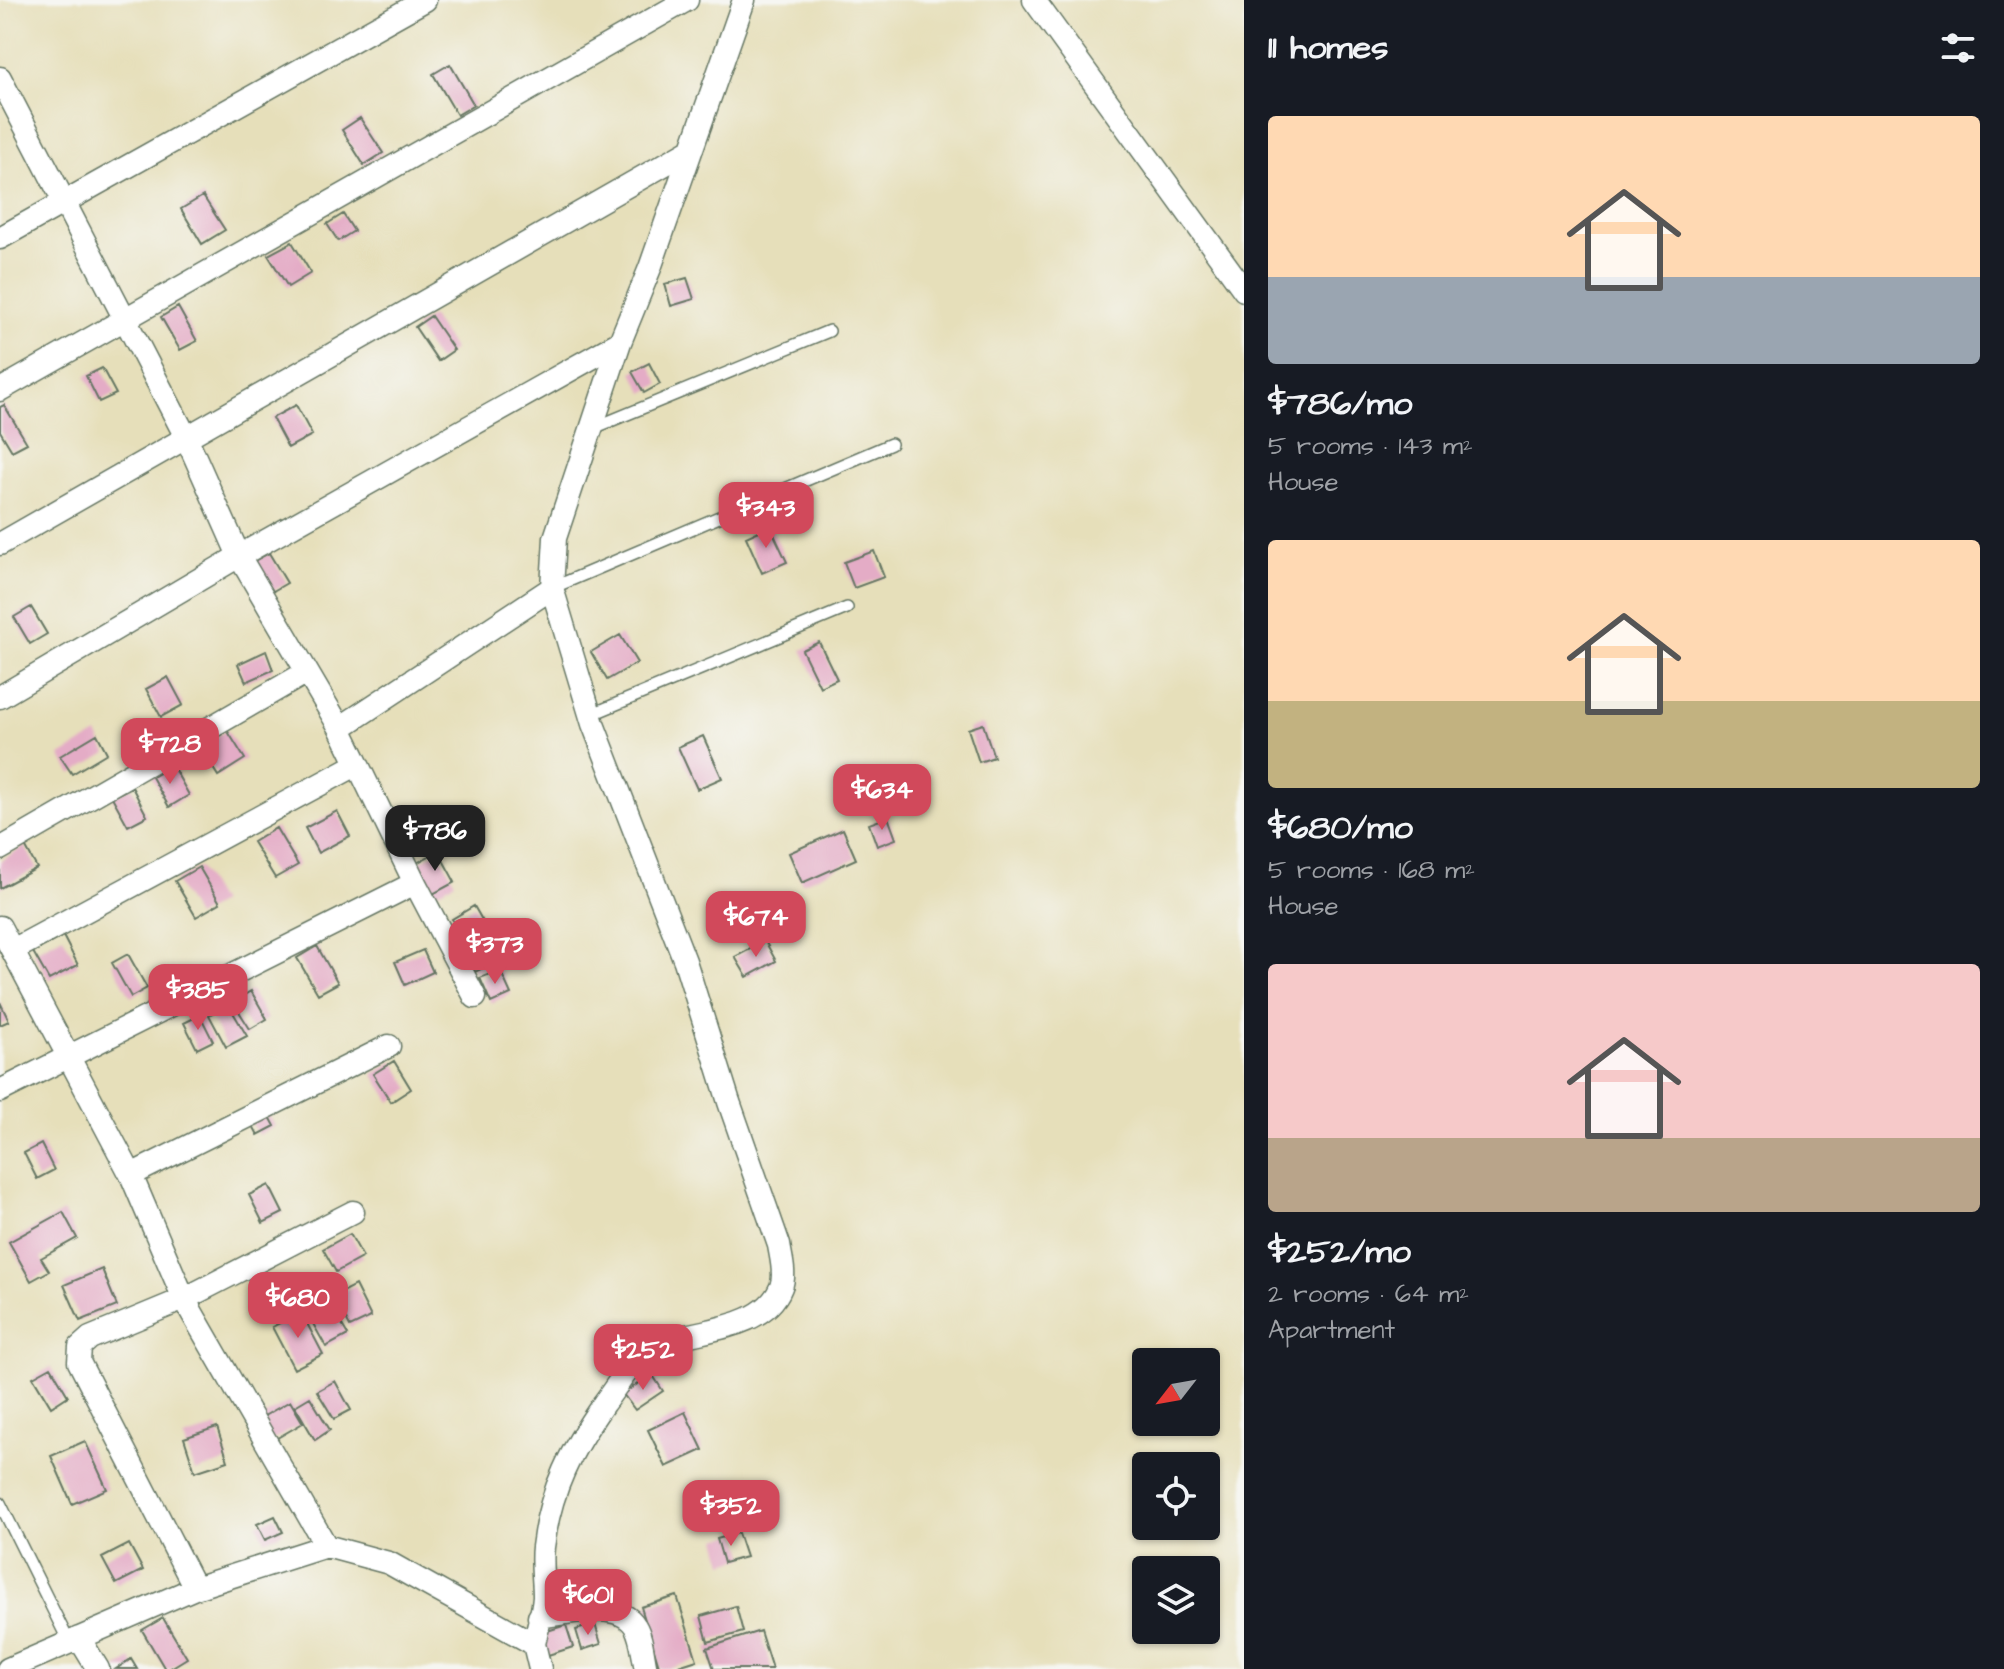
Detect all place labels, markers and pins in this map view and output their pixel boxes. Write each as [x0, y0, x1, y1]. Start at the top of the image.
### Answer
pin: $343 [719, 482, 813, 550]
pin: $728 [123, 718, 217, 786]
pin: $634 [835, 764, 929, 832]
pin: $786 [388, 805, 482, 873]
pin: $674 [709, 891, 803, 959]
pin: $373 [448, 918, 542, 986]
pin: $385 [151, 964, 245, 1032]
pin: $680 [251, 1272, 345, 1340]
pin: $252 [596, 1324, 690, 1392]
pin: $352 [684, 1480, 778, 1548]
pin: $601 [541, 1569, 635, 1637]

